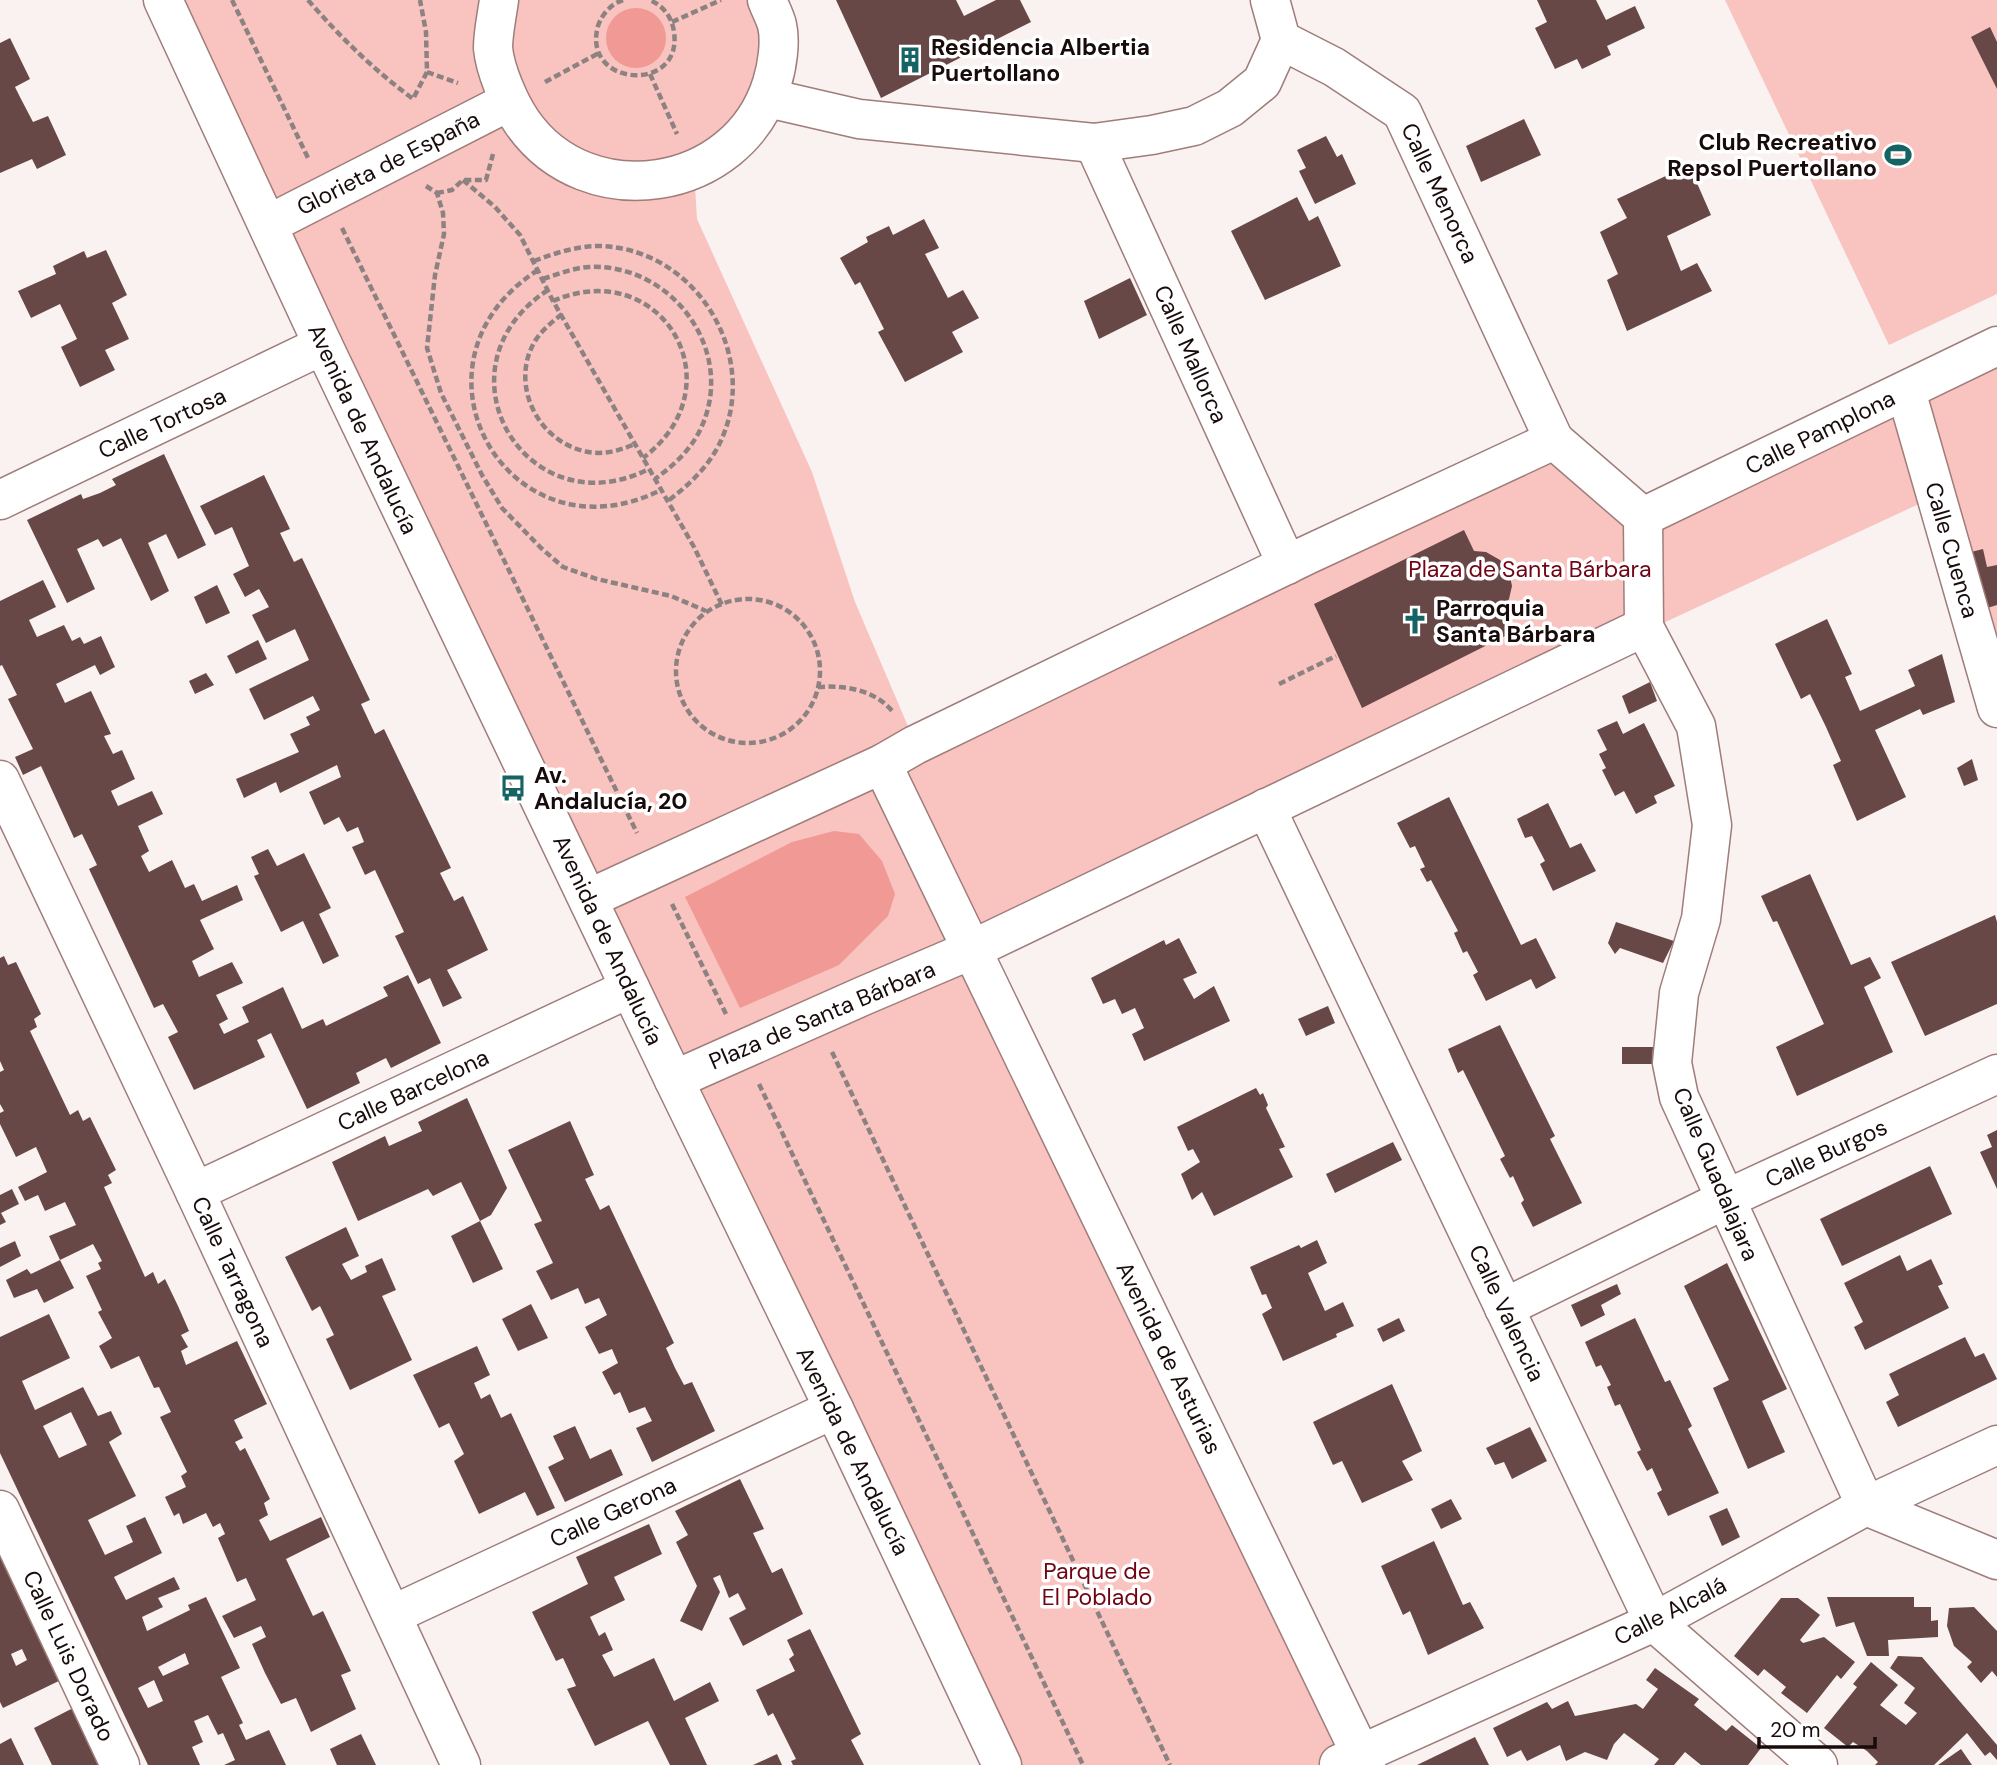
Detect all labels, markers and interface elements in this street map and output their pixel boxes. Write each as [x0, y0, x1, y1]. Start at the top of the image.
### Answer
place label: Residencia Albertia Puertollano [931, 32, 1150, 88]
building icon: Residencia Albertia Puertollano [895, 45, 925, 75]
street label: Glorieta de España [291, 104, 485, 222]
street label: Calle Menorca [1394, 118, 1486, 268]
place label: Club Recreativo Repsol Puertollano [1667, 127, 1877, 183]
sports icon: Club Recreativo Repsol Puertollano [1883, 140, 1913, 170]
street label: Calle Mallorca [1147, 280, 1235, 428]
street label: Avenida de Andalucía [301, 319, 425, 539]
street label: Calle Tortosa [93, 380, 231, 466]
street label: Calle Pamplona [1740, 383, 1900, 481]
street label: Calle Cuenca [1918, 479, 1986, 621]
park label: Plaza de Santa Bárbara [1408, 554, 1652, 584]
place label: Parroquia Santa Bárbara [1436, 593, 1595, 649]
church icon: Parroquia Santa Bárbara [1400, 606, 1430, 636]
place label: Av. Andalucía, 20 [534, 760, 687, 816]
bus stop icon: Av. Andalucía, 20 [498, 773, 528, 803]
street label: Avenida de Andalucía [546, 830, 670, 1050]
street label: Plaza de Santa Bárbara [704, 954, 940, 1076]
street label: Calle Barcelona [333, 1042, 493, 1138]
street label: Calle Guadalajara [1666, 1083, 1766, 1265]
street label: Calle Burgos [1760, 1112, 1892, 1194]
street label: Calle Tarragona [185, 1192, 281, 1352]
street label: Calle Valencia [1462, 1240, 1552, 1386]
street label: Avenida de Asturias [1109, 1257, 1229, 1459]
street label: Avenida de Andalucía [789, 1342, 917, 1560]
street label: Calle Gerona [545, 1470, 681, 1554]
park label: Parque de El Poblado [1042, 1556, 1152, 1612]
street label: Calle Luis Dorado [16, 1566, 122, 1746]
street label: Calle Alcalá [1609, 1570, 1731, 1652]
scale bar [1759, 1706, 1874, 1750]
text: 20 m [1770, 1716, 1821, 1744]

